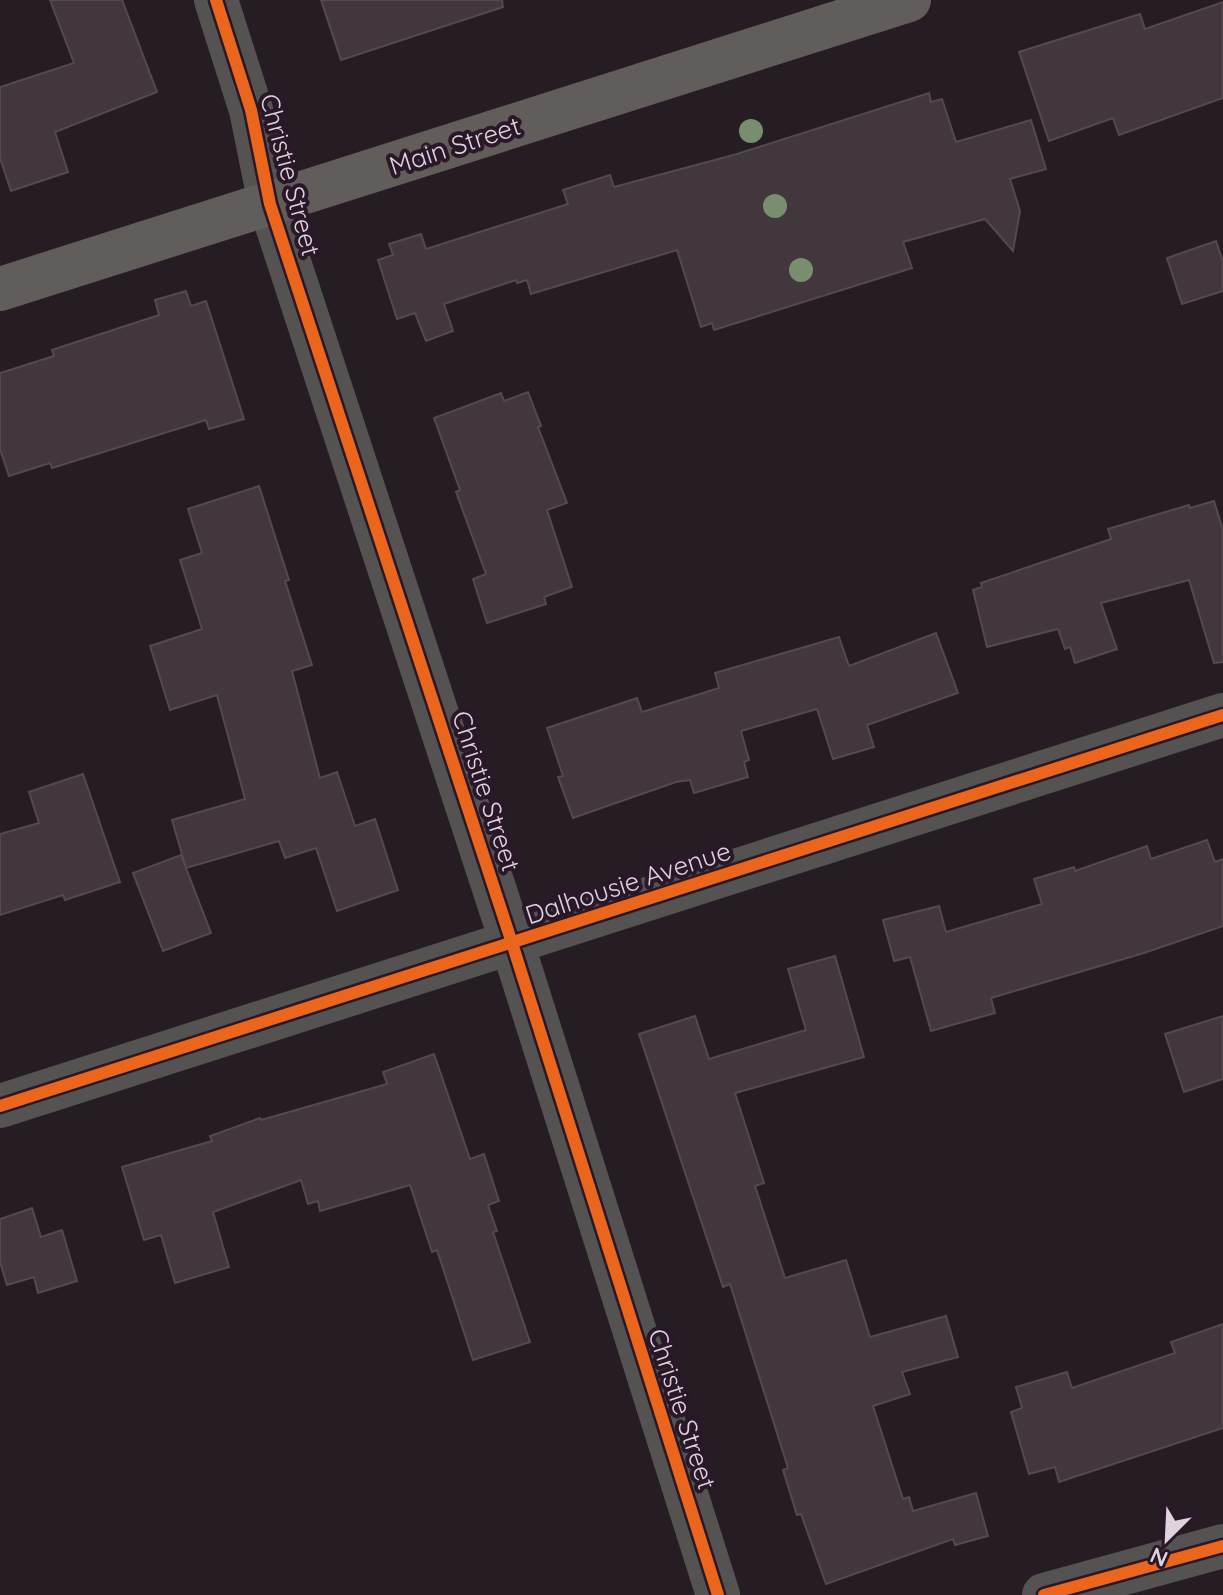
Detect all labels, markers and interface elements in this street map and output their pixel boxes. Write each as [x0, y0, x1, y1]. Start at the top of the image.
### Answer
street label: Christie Street [253, 90, 328, 260]
street label: Main Street [385, 109, 525, 182]
street label: Christie Street [445, 706, 528, 875]
street label: Dalhousie Avenue [521, 834, 735, 931]
street label: Christie Street [641, 1324, 724, 1493]
north arrow [1127, 1499, 1207, 1579]
text: N [1146, 1541, 1172, 1573]

